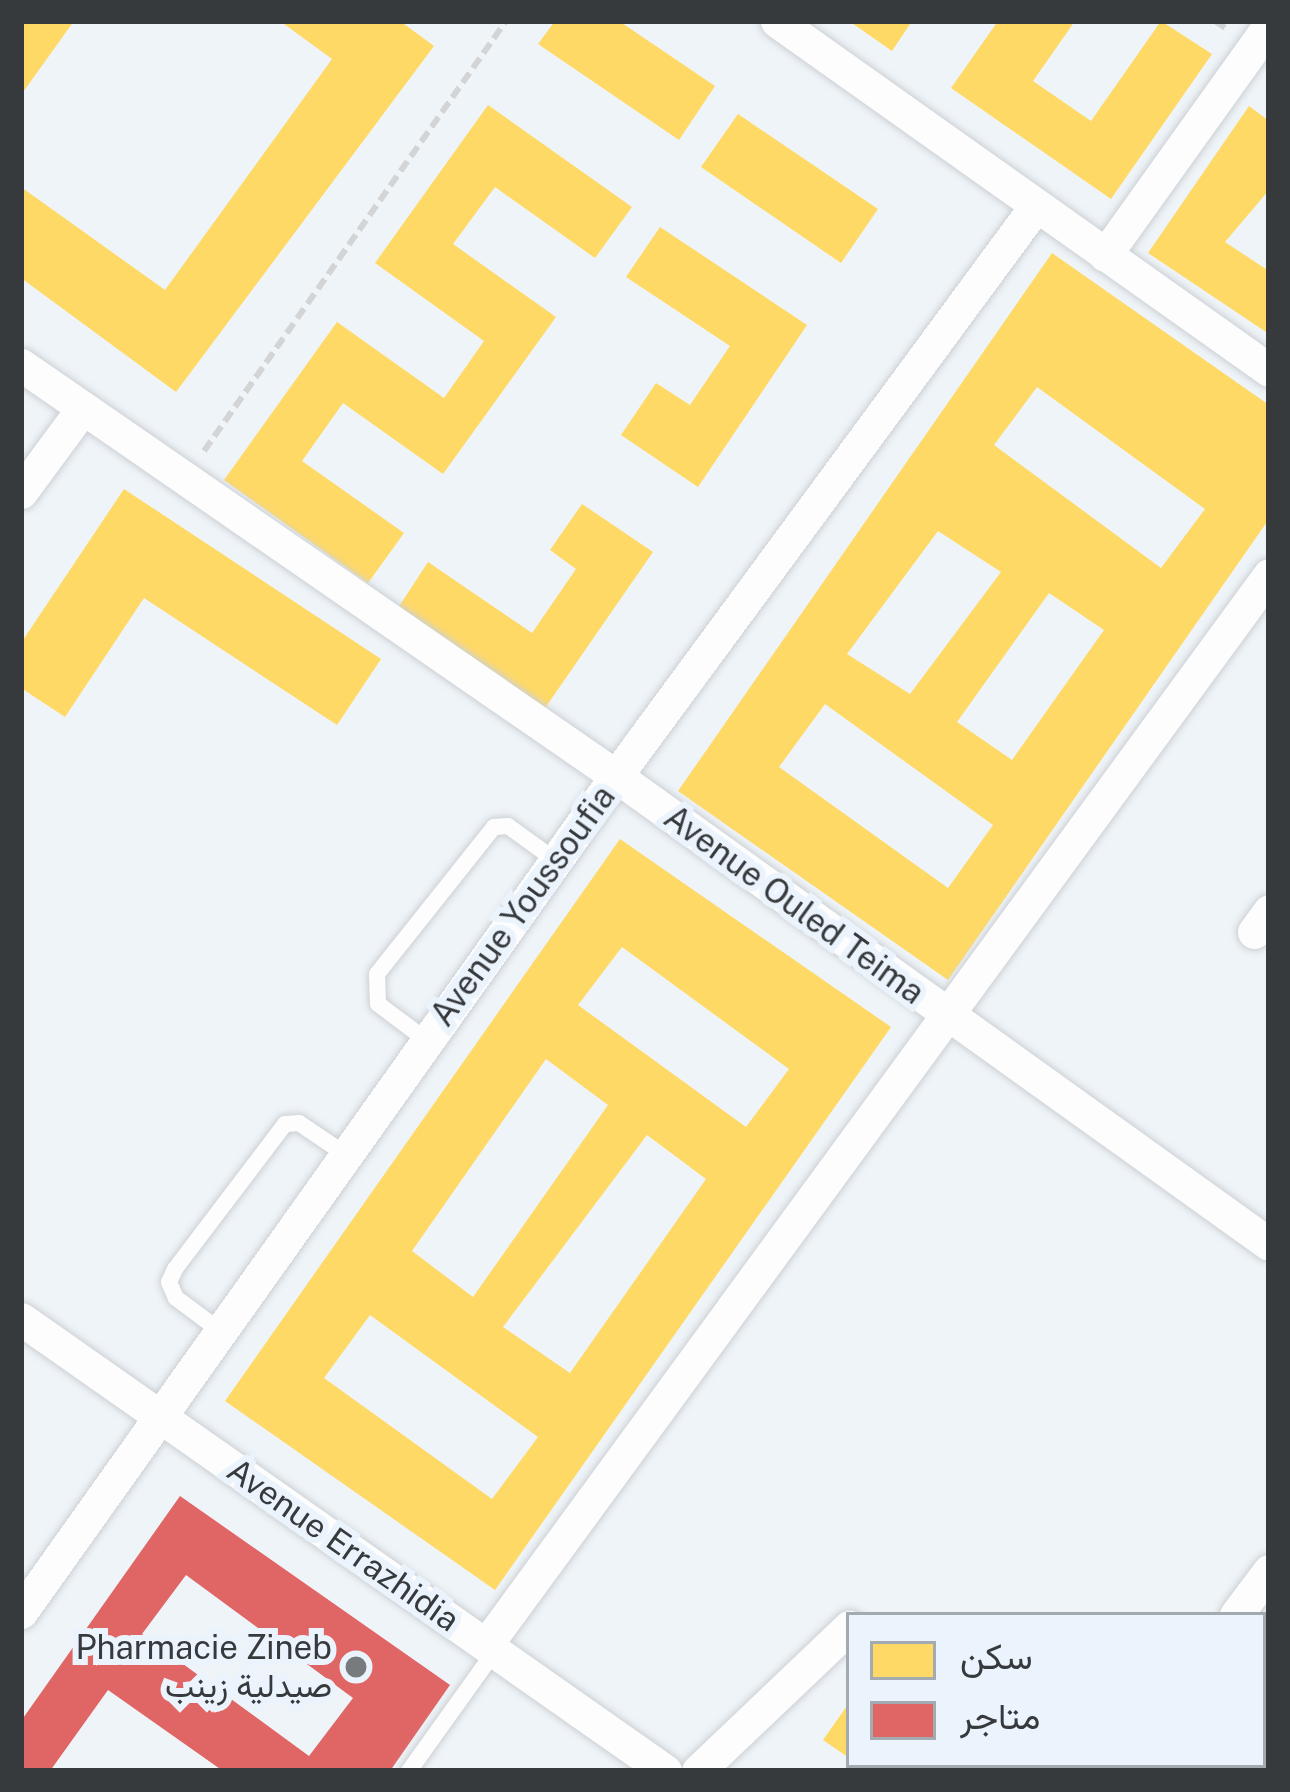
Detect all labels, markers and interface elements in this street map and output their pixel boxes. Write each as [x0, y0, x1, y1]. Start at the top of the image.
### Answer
street label: Avenue Youssoufia [422, 778, 624, 1034]
street label: Avenue Ouled Teima [656, 797, 932, 1013]
street label: Avenue Errazhidia [219, 1450, 467, 1640]
legend [846, 1612, 1266, 1768]
place label: Pharmacie Zineb صيدلية زينب [75, 1628, 332, 1706]
text: سكن [960, 1635, 1033, 1677]
marker: Pharmacie Zineb صيدلية زينب [343, 1654, 369, 1680]
text: متاجر [960, 1695, 1040, 1737]

